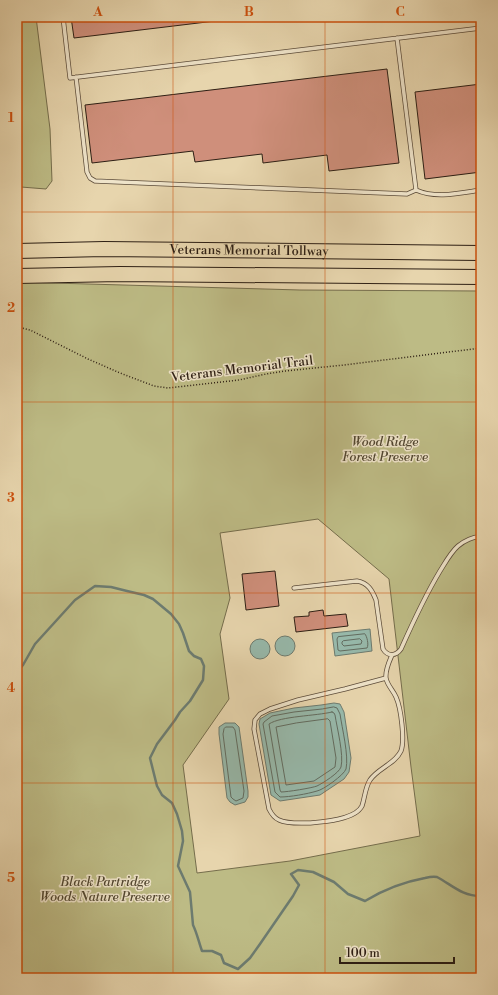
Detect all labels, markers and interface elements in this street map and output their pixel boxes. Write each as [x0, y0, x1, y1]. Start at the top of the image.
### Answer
text: A [92, 4, 103, 20]
text: B [244, 4, 254, 20]
text: C [395, 4, 405, 20]
text: 1 [8, 110, 15, 126]
street label: Veterans Memorial Tollway [168, 242, 329, 259]
text: 2 [7, 300, 15, 316]
street label: Veterans Memorial Trail [169, 352, 314, 386]
park label: Wood Ridge Forest Preserve [342, 434, 428, 465]
text: 3 [7, 490, 15, 506]
text: 4 [7, 680, 16, 696]
text: 5 [7, 870, 15, 886]
park label: Black Partridge Woods Nature Preserve [40, 874, 170, 905]
scale bar [340, 939, 454, 965]
text: 100 m [346, 946, 380, 961]

